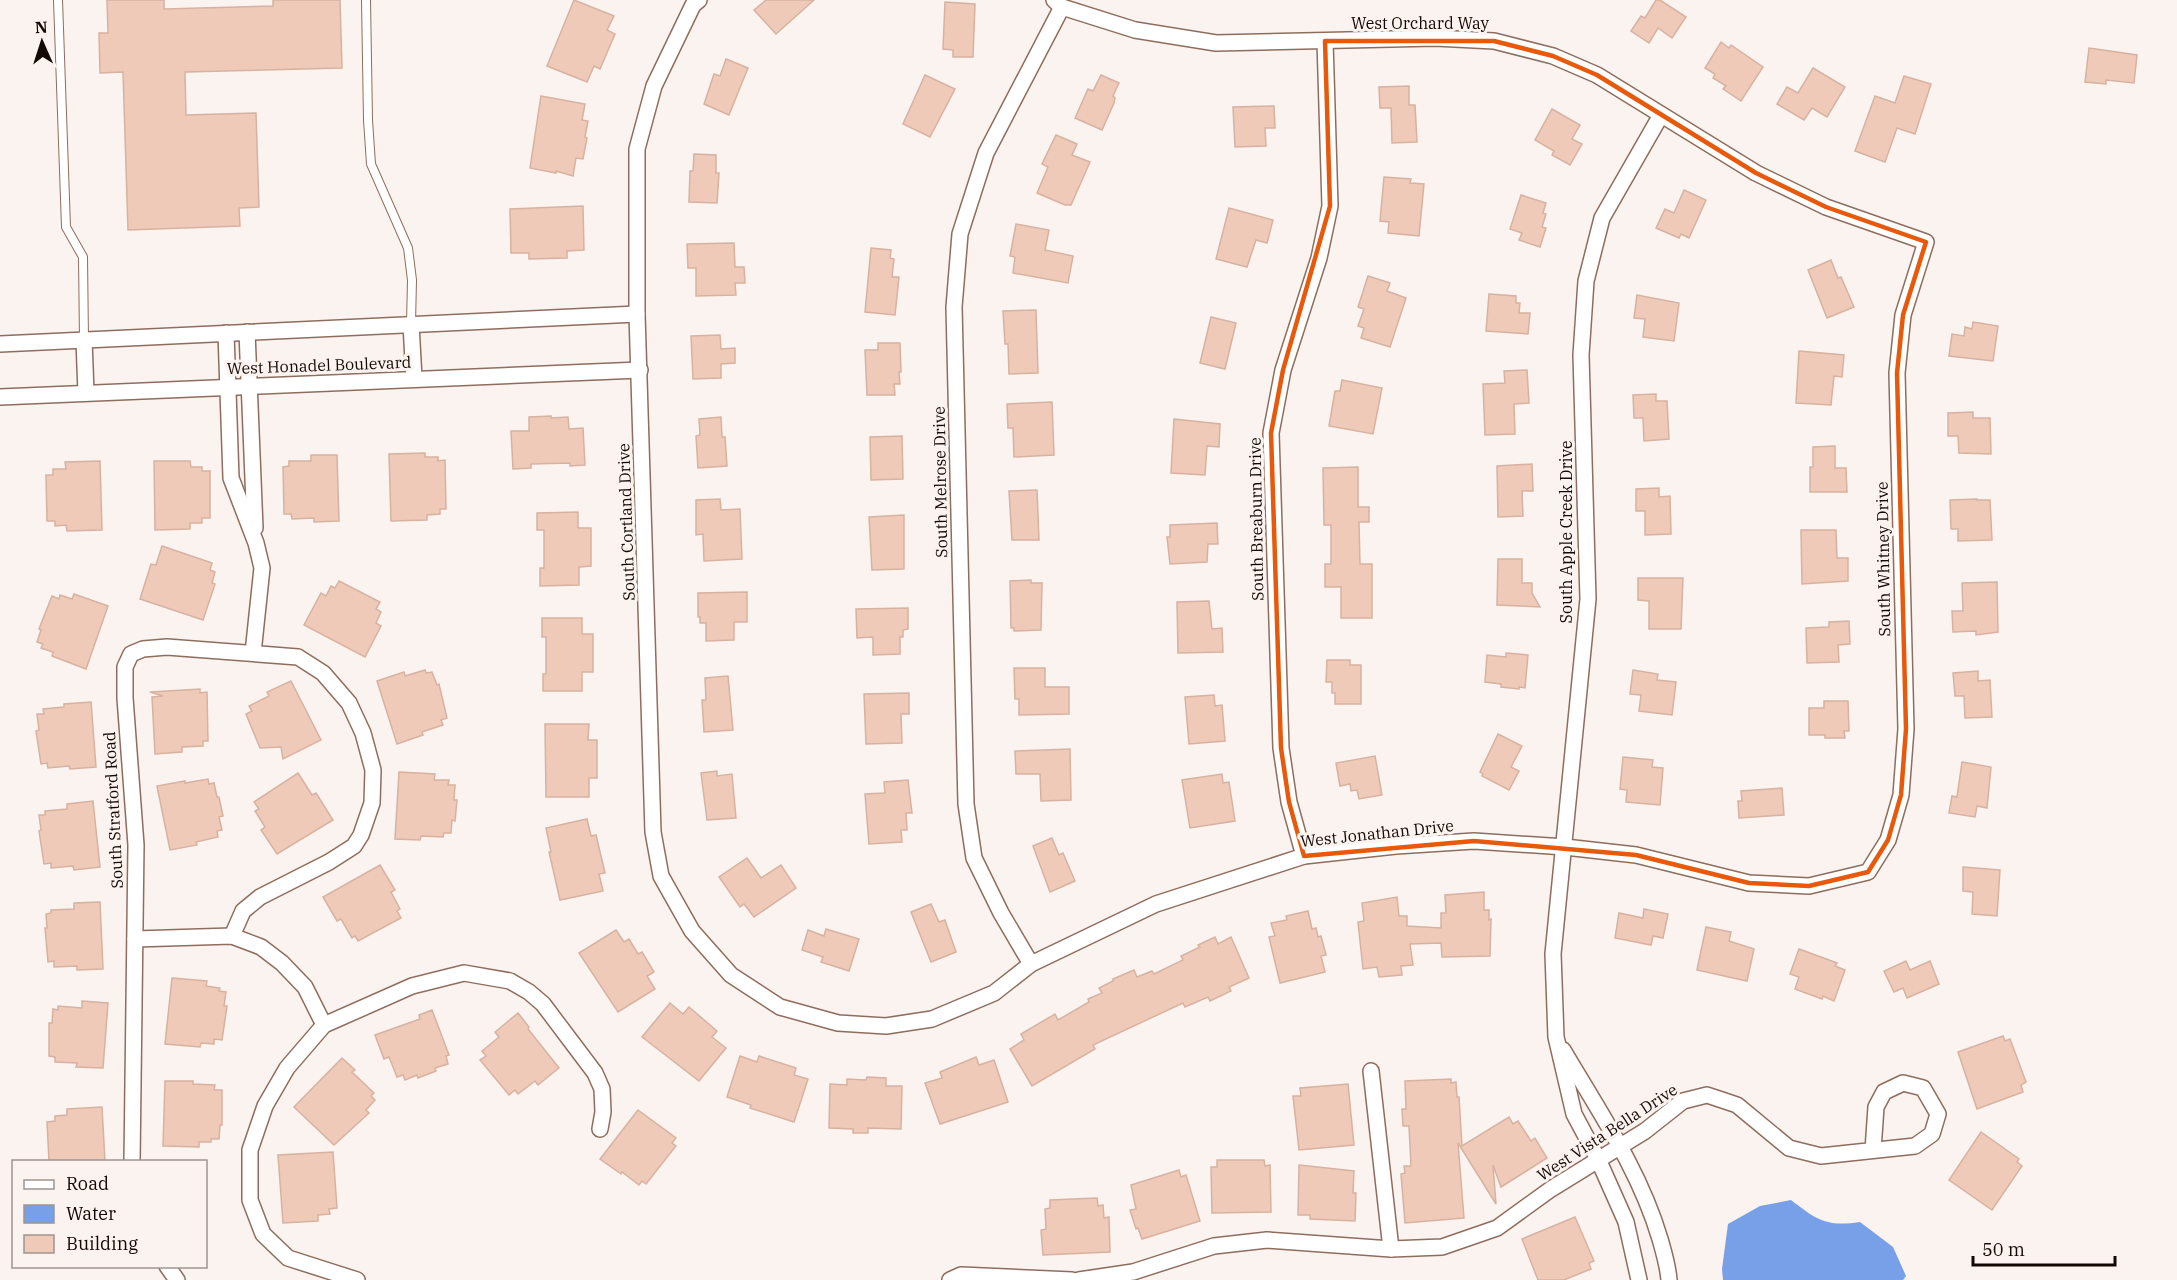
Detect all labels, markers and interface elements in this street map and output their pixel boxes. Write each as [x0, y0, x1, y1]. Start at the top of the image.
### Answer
north arrow [12, 12, 72, 72]
street label: West Orchard Way [1351, 13, 1489, 33]
text: N [34, 17, 48, 37]
street label: West Honadel Boulevard [226, 352, 412, 378]
street label: South Melrose Drive [929, 406, 951, 558]
street label: South Breaburn Drive [1245, 437, 1267, 601]
street label: South Apple Creek Drive [1556, 440, 1576, 624]
street label: South Cortland Drive [613, 443, 639, 601]
street label: South Whitney Drive [1872, 481, 1894, 637]
street label: South Stratford Road [99, 731, 127, 889]
street label: West Jonathan Drive [1299, 815, 1455, 851]
street label: West Vista Bella Drive [1533, 1079, 1681, 1185]
legend [12, 1160, 207, 1268]
text: Road [66, 1172, 109, 1195]
text: Water [66, 1202, 116, 1225]
scale bar [1973, 1229, 2116, 1267]
text: Building [66, 1232, 138, 1255]
text: 50 m [1982, 1238, 2025, 1261]

